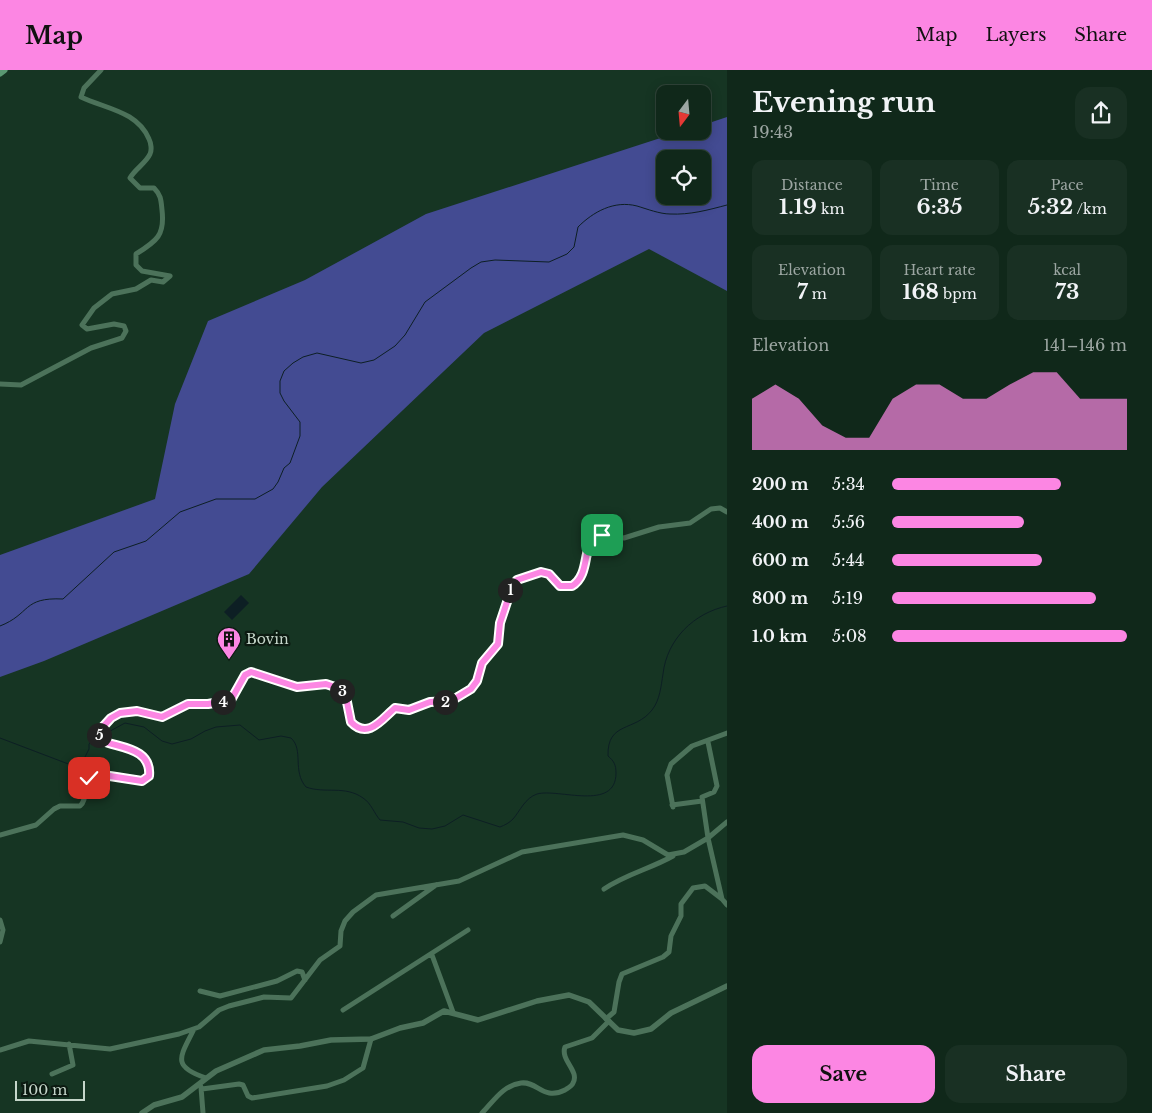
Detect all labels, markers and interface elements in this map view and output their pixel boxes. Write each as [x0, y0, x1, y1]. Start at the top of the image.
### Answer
text: Map [25, 21, 83, 50]
text: Map [916, 24, 957, 46]
text: Layers [985, 24, 1046, 46]
text: Share [1074, 24, 1127, 46]
north arrow [656, 85, 711, 140]
map controls [656, 85, 711, 205]
text: Evening run [752, 85, 936, 120]
button: share [1075, 87, 1127, 139]
text: 19:43 [752, 122, 793, 142]
button: locate [656, 150, 711, 205]
text: Distance [781, 176, 843, 194]
text: Time [920, 176, 959, 194]
text: Pace [1051, 176, 1084, 194]
text: 1.19 [779, 194, 817, 220]
text: 6:35 [916, 194, 962, 220]
text: 5:32 [1028, 194, 1073, 220]
text: km [817, 200, 845, 218]
text: /km [1073, 200, 1107, 218]
text: Elevation [778, 261, 846, 279]
text: Heart rate [903, 261, 976, 279]
text: kcal [1053, 261, 1081, 279]
text: 7 [797, 279, 808, 305]
text: 168 [902, 279, 939, 305]
text: 73 [1055, 279, 1079, 305]
text: m [808, 285, 827, 303]
text: bpm [939, 285, 977, 303]
text: Elevation [752, 335, 829, 355]
text: 141–146 m [1043, 335, 1127, 355]
text: 200 m [752, 474, 809, 494]
text: 5:34 [832, 474, 865, 494]
text: 400 m [752, 512, 809, 532]
text: 5:56 [832, 512, 865, 532]
pin [581, 514, 623, 556]
icon: arrive [588, 521, 616, 549]
text: 600 m [752, 550, 809, 570]
text: 5:44 [832, 550, 864, 570]
pin: 1 [498, 578, 522, 602]
text: 1 [507, 581, 514, 599]
text: 800 m [752, 588, 808, 608]
text: 5:19 [832, 588, 863, 608]
building icon: Bovin [216, 626, 242, 660]
text: 1.0 km [752, 626, 807, 646]
text: 5:08 [832, 626, 867, 646]
place label: Bovin [246, 630, 289, 648]
pin: 3 [330, 678, 354, 704]
text: 3 [338, 682, 347, 700]
pin: 4 [210, 690, 236, 714]
pin: 2 [432, 690, 458, 714]
text: 4 [219, 693, 228, 711]
text: 2 [441, 693, 450, 711]
pin: 5 [86, 722, 112, 748]
text: 5 [95, 726, 104, 744]
pin [68, 757, 110, 799]
icon: check [75, 764, 103, 792]
button: Save [752, 1045, 935, 1103]
button: Share [945, 1045, 1127, 1103]
scale bar [15, 1078, 85, 1101]
text: 100 m [22, 1081, 67, 1099]

